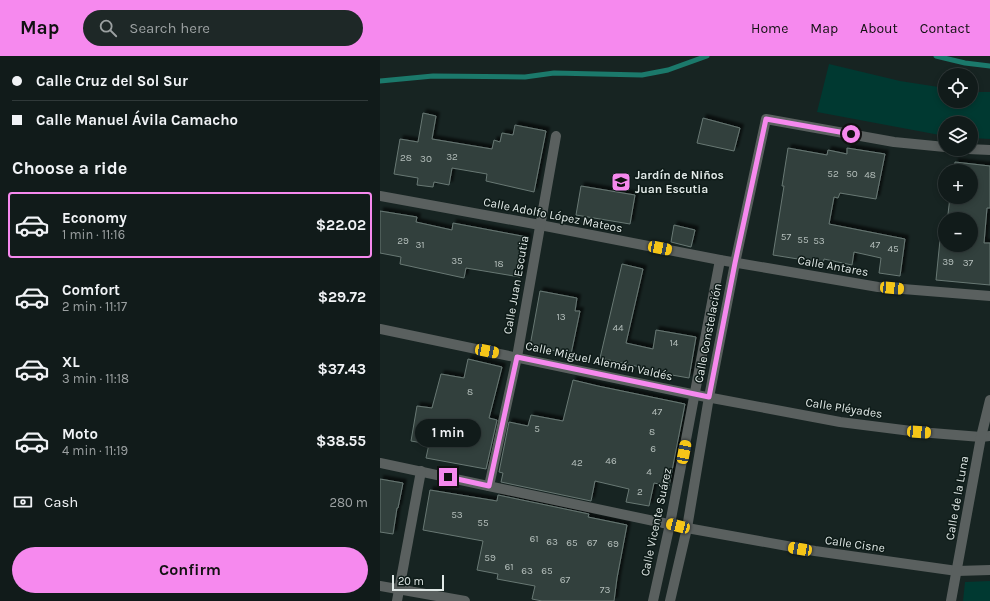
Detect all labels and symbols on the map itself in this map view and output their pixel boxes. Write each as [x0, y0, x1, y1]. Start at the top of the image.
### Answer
route start [842, 125, 860, 143]
house number: 32 [446, 151, 458, 163]
house number: 28 [400, 152, 412, 164]
house number: 30 [420, 153, 432, 165]
place label: Jardín de Niños Juan Escutia [635, 168, 724, 196]
house number: 52 [827, 168, 839, 180]
house number: 50 [846, 168, 858, 180]
house number: 48 [864, 169, 876, 181]
school or university icon: Jardín de Niños Juan Escutia [610, 171, 632, 193]
street label: Calle Adolfo López Mateos [482, 195, 624, 235]
house number: 57 [781, 231, 791, 243]
house number: 55 [797, 234, 809, 246]
house number: 29 [397, 235, 409, 247]
street label: Calle Juan Escutia [500, 235, 532, 335]
house number: 53 [813, 235, 825, 247]
house number: 31 [415, 239, 425, 251]
house number: 47 [870, 239, 880, 251]
car [647, 240, 673, 256]
house number: 45 [887, 243, 899, 255]
street label: Calle Antares [796, 253, 870, 279]
house number: 35 [451, 255, 463, 267]
house number: 39 [942, 256, 954, 268]
house number: 37 [963, 257, 974, 269]
house number: 18 [494, 258, 504, 270]
car [880, 281, 904, 295]
street label: Calle Constelación [691, 282, 725, 384]
house number: 13 [556, 311, 566, 323]
house number: 44 [612, 322, 624, 334]
house number: 14 [670, 337, 679, 349]
street label: Calle Miguel Alemán Valdés [524, 339, 674, 383]
car [474, 343, 500, 359]
house number: 8 [467, 386, 473, 398]
street label: Calle Pléyades [805, 395, 883, 421]
house number: 47 [652, 406, 662, 418]
callout: 1 min [415, 419, 481, 447]
house number: 5 [534, 423, 540, 435]
car [907, 425, 931, 439]
house number: 8 [649, 426, 655, 438]
car [676, 439, 692, 465]
house number: 6 [650, 443, 656, 455]
house number: 46 [605, 455, 617, 467]
street label: Calle de la Luna [943, 455, 971, 541]
house number: 42 [571, 457, 583, 469]
street label: Calle Vicente Suárez [638, 466, 674, 577]
house number: 4 [646, 466, 652, 478]
route end [439, 468, 457, 486]
house number: 2 [637, 486, 643, 498]
house number: 53 [451, 509, 463, 521]
house number: 55 [477, 517, 489, 529]
car [665, 517, 691, 535]
house number: 61 [529, 533, 539, 545]
street label: Calle Cisne [824, 533, 886, 555]
house number: 63 [546, 536, 558, 548]
house number: 65 [566, 537, 578, 549]
house number: 67 [587, 537, 598, 549]
house number: 69 [607, 538, 619, 550]
car [787, 541, 813, 557]
house number: 59 [484, 552, 496, 564]
house number: 61 [504, 561, 514, 573]
house number: 63 [521, 565, 533, 577]
house number: 65 [541, 565, 553, 577]
scale bar [392, 573, 444, 592]
house number: 67 [560, 574, 571, 586]
house number: 73 [600, 584, 610, 596]

